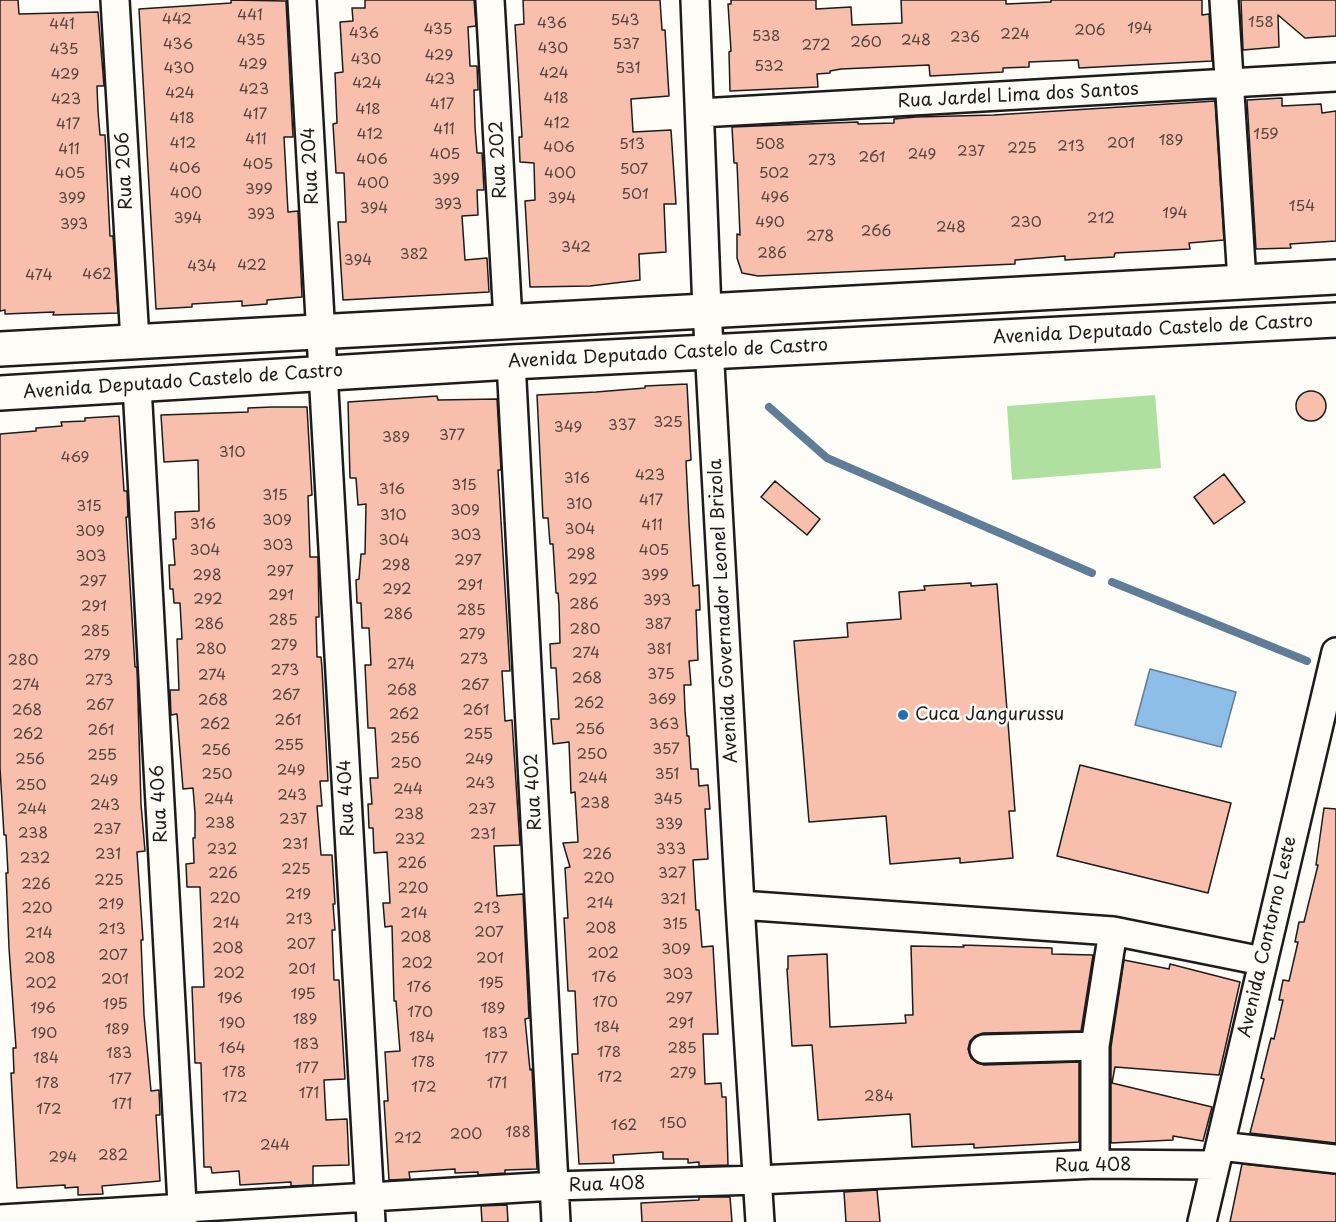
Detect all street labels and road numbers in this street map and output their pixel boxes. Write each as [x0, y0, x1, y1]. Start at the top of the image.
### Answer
street label: Rua Jardel Lima dos Santos [897, 79, 1139, 113]
street label: Rua 202 [486, 120, 512, 200]
street label: Rua 204 [298, 126, 324, 206]
street label: Rua 206 [112, 132, 138, 210]
street label: Avenida Deputado Castelo de Castro [992, 311, 1314, 349]
street label: Avenida Deputado Castelo de Castro [507, 335, 829, 373]
street label: Avenida Deputado Castelo de Castro [22, 360, 344, 404]
street label: Avenida Governador Leonel Brizola [705, 458, 743, 764]
street label: Rua 402 [521, 753, 547, 831]
street label: Rua 404 [334, 759, 360, 837]
street label: Rua 406 [147, 764, 173, 844]
street label: Avenida Contorno Leste [1234, 834, 1302, 1040]
street label: Rua 408 [1054, 1155, 1132, 1177]
street label: Rua 408 [568, 1173, 646, 1197]

